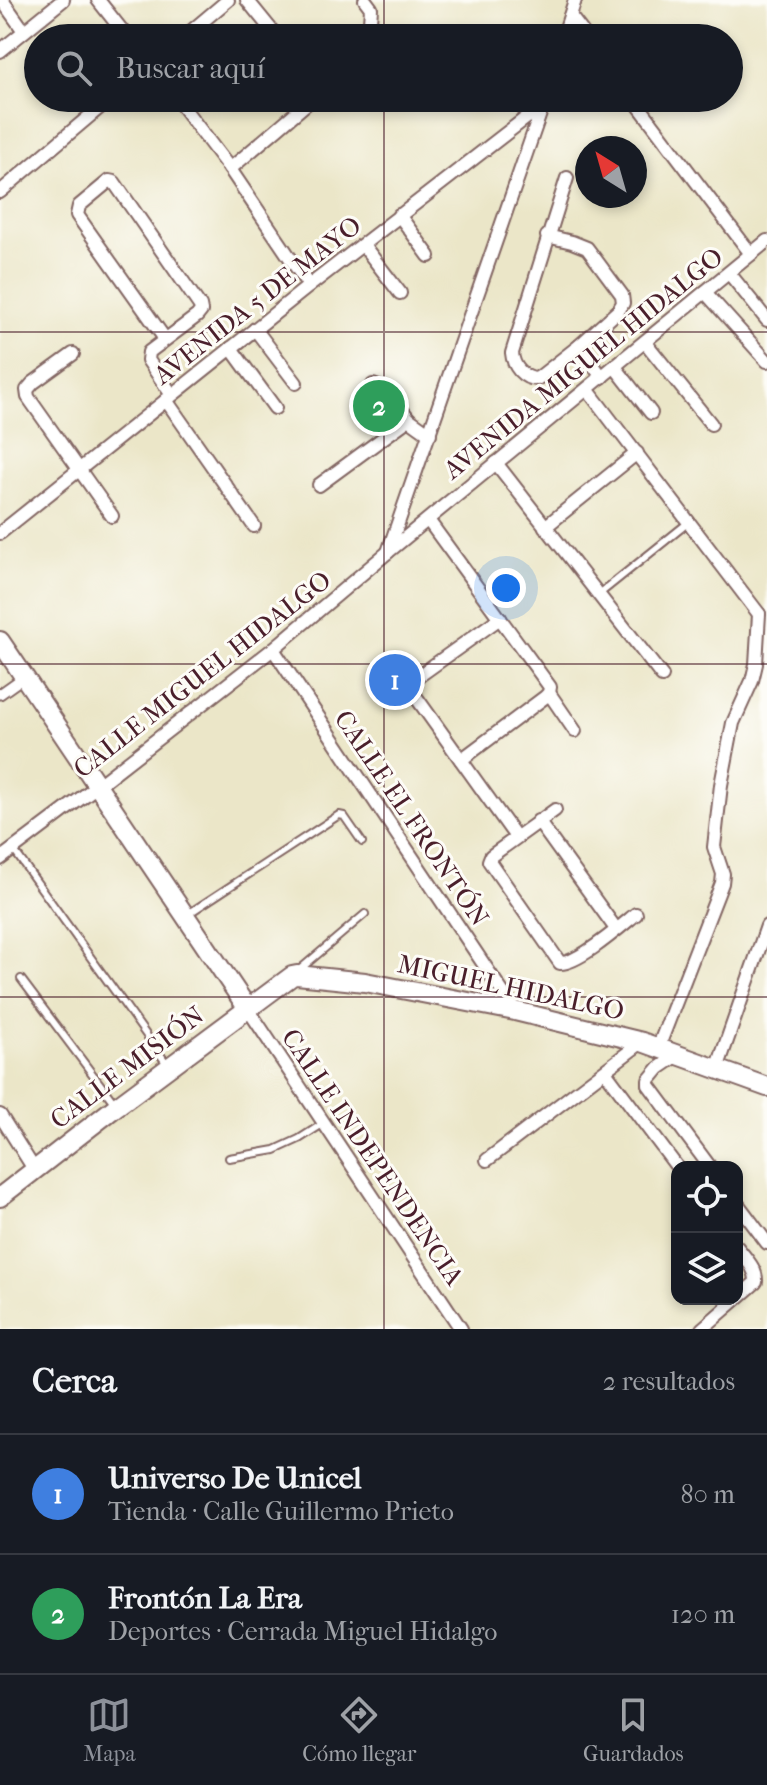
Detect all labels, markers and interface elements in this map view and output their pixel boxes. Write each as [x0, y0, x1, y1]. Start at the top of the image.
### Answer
search box [24, 24, 743, 112]
icon: search [52, 46, 96, 90]
text: Buscar aquí [116, 51, 265, 86]
north arrow [575, 136, 647, 208]
street label: AVENIDA 5 DE MAYO [147, 210, 367, 392]
street label: AVENIDA MIGUEL HIDALGO [437, 241, 729, 486]
pin: 2 [353, 376, 405, 436]
street label: CALLE MIGUEL HIDALGO [68, 564, 337, 784]
your location [486, 568, 526, 608]
pin: 1 [369, 650, 421, 710]
street label: CALLE EL FRONTÓN [328, 704, 496, 932]
street label: MIGUEL HIDALGO [395, 948, 627, 1027]
street label: CALLE MISIÓN [44, 999, 210, 1135]
street label: CALLE INDEPENDENCIA [275, 1023, 471, 1292]
map controls [671, 1161, 743, 1305]
button: locate [671, 1161, 743, 1233]
button: layers [671, 1233, 743, 1305]
text: Cerca [32, 1361, 117, 1401]
text: 2 resultados [603, 1366, 735, 1397]
text: Universo De Unicel [108, 1461, 362, 1496]
text: 1 [53, 1479, 63, 1510]
text: 80 m [680, 1479, 735, 1510]
text: Tienda · Calle Guillermo Prieto [108, 1496, 454, 1527]
text: Frontón La Era [108, 1581, 302, 1616]
text: 2 [51, 1599, 65, 1630]
text: 120 m [671, 1599, 735, 1630]
text: Deportes · Cerrada Miguel Hidalgo [108, 1616, 498, 1647]
tab: Mapa [83, 1693, 136, 1767]
tab: Cómo llegar [302, 1693, 416, 1767]
tab: Guardados [583, 1693, 684, 1767]

